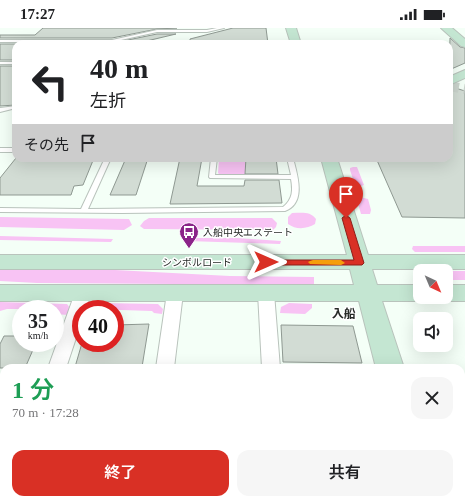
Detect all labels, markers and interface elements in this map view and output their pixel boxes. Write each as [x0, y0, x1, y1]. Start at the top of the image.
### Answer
text: 17:27 [20, 6, 55, 22]
text: 40 m [90, 53, 148, 84]
icon: left [24, 56, 76, 108]
text: 左折 [90, 91, 126, 111]
icon: arrive [77, 132, 99, 154]
text: その先 [24, 137, 69, 153]
pin [329, 177, 363, 218]
icon: arrive [335, 183, 357, 205]
bus stop icon: 入船中央エステート [178, 221, 200, 249]
place label: 入船中央エステート [203, 227, 293, 238]
position arrow [245, 241, 287, 283]
street label: シンボルロード [162, 257, 232, 268]
north arrow [413, 264, 453, 304]
map controls [413, 264, 453, 352]
speed limit sign: 40 [72, 300, 124, 352]
district label: 入船 [332, 307, 356, 321]
text: 35 [28, 310, 48, 332]
button: sound [413, 312, 453, 352]
text: km/h [28, 330, 48, 341]
text: 1 分 [12, 377, 54, 403]
button: close [411, 377, 453, 419]
text: 70 m · 17:28 [12, 405, 79, 420]
button: 終了 [12, 450, 229, 496]
button: 共有 [237, 450, 453, 496]

